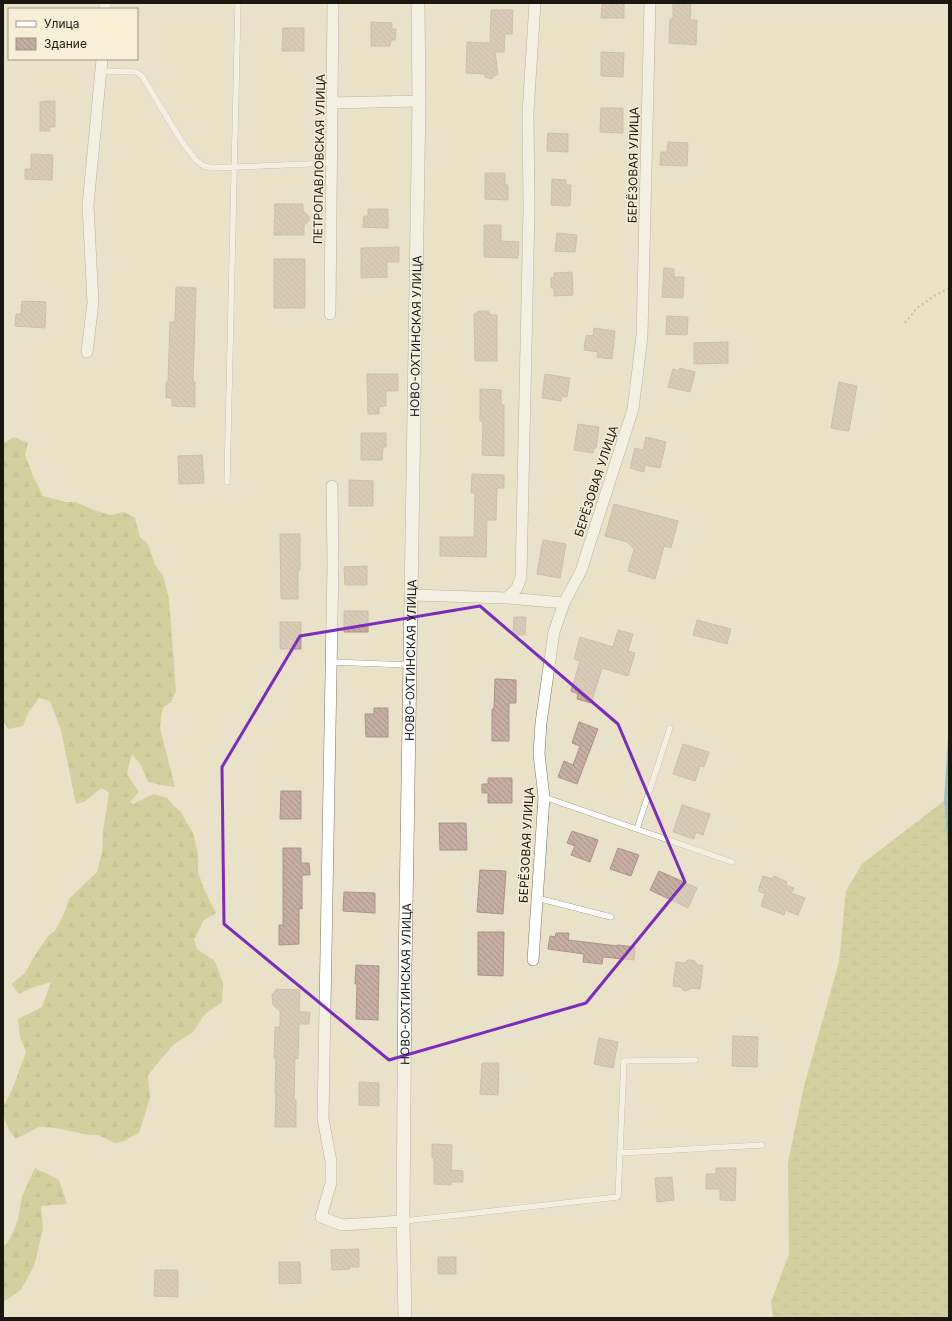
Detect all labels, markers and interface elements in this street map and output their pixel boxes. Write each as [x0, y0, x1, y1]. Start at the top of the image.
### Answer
legend [8, 8, 138, 60]
text: Улица [44, 16, 79, 31]
text: Здание [44, 36, 87, 51]
street label: ПЕТРОПАВЛОВСКАЯ УЛИЦА [310, 74, 328, 244]
street label: БЕРЁЗОВАЯ УЛИЦА [624, 107, 642, 223]
street label: НОВО-ОХТИНСКАЯ УЛИЦА [406, 255, 424, 417]
street label: БЕРЁЗОВАЯ УЛИЦА [571, 423, 621, 539]
street label: НОВО-ОХТИНСКАЯ УЛИЦА [401, 579, 419, 741]
street label: БЕРЁЗОВАЯ УЛИЦА [515, 787, 537, 903]
street label: НОВО-ОХТИНСКАЯ УЛИЦА [397, 903, 414, 1065]

